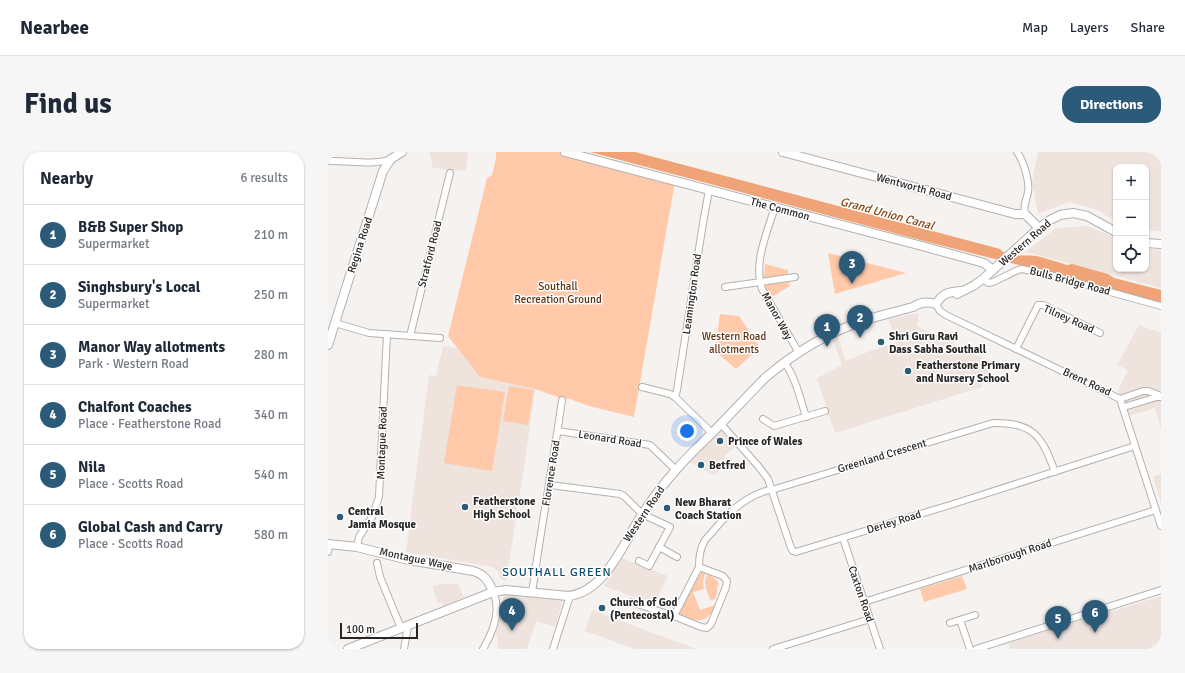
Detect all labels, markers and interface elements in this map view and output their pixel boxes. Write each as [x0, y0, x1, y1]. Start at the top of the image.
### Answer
text: Nearbee [20, 16, 89, 40]
text: Map [1022, 19, 1048, 36]
text: Layers [1070, 19, 1109, 36]
text: Share [1131, 19, 1165, 36]
button: Directions [1062, 86, 1161, 123]
text: Find us [24, 87, 112, 121]
map controls [1113, 164, 1149, 272]
button: + [1113, 164, 1149, 200]
text: Nearby [40, 168, 93, 189]
text: 6 results [240, 170, 288, 186]
street label: Wentworth Road [875, 171, 953, 203]
water label: Grand Union Canal [839, 194, 937, 234]
street label: The Common [749, 195, 811, 223]
button: − [1113, 200, 1149, 236]
street label: Regina Road [345, 215, 375, 275]
street label: Western Road [996, 217, 1054, 269]
text: B&B Super Shop [78, 218, 183, 236]
street label: Stratford Road [415, 219, 445, 289]
text: 1 [49, 227, 57, 243]
text: 210 m [254, 227, 288, 243]
text: Supermarket [78, 236, 150, 252]
button: locate [1113, 236, 1149, 272]
pin: 3 [839, 251, 865, 284]
street label: Leamington Road [680, 253, 704, 335]
street label: Bulls Bridge Road [1028, 264, 1112, 298]
text: Singhsbury's Local [78, 278, 201, 296]
park label: Southall Recreation Ground [514, 280, 602, 306]
text: 2 [49, 287, 57, 303]
text: 250 m [254, 287, 288, 303]
street label: Manor Way [759, 290, 796, 343]
text: Supermarket [78, 296, 150, 312]
street label: Tilney Road [1042, 302, 1097, 336]
pin: 2 [847, 305, 873, 338]
pin: 1 [814, 314, 840, 347]
park label: Western Road allotments [702, 330, 766, 356]
place label: Shri Guru Ravi Dass Sabha Southall [889, 330, 987, 356]
marker: Shri Guru Ravi Dass Sabha Southall [876, 337, 886, 347]
text: Manor Way allotments [78, 338, 225, 356]
text: 3 [49, 347, 57, 363]
text: 280 m [254, 347, 288, 363]
text: Park · Western Road [78, 356, 189, 372]
place label: Featherstone Primary and Nursery School [916, 359, 1020, 385]
street label: Brent Road [1061, 365, 1113, 399]
marker: Featherstone Primary and Nursery School [903, 366, 913, 376]
text: Chalfont Coaches [78, 398, 192, 416]
street label: Montague Road [374, 406, 390, 480]
text: 4 [49, 407, 57, 423]
text: 340 m [254, 407, 288, 423]
text: Place · Featherstone Road [78, 416, 221, 432]
your location [677, 421, 697, 441]
street label: Leonard Road [577, 428, 643, 450]
place label: Prince of Wales [728, 435, 802, 448]
marker: Prince of Wales [715, 436, 725, 446]
street label: Greenland Crescent [836, 436, 928, 476]
street label: Florence Road [539, 439, 563, 507]
text: Nila [78, 458, 105, 476]
place label: Betfred [709, 459, 746, 472]
marker: Betfred [696, 460, 706, 470]
text: 5 [49, 467, 57, 483]
text: 540 m [254, 467, 288, 483]
text: Place · Scotts Road [78, 476, 183, 492]
street label: Western Road [621, 483, 668, 544]
place label: Featherstone High School [473, 495, 536, 521]
place label: New Bharat Coach Station [675, 496, 742, 522]
marker: Featherstone High School [460, 502, 470, 512]
marker: New Bharat Coach Station [662, 503, 672, 513]
place label: Central Jamia Mosque [348, 505, 417, 531]
street label: Derley Road [865, 508, 923, 536]
marker: Central Jamia Mosque [335, 512, 345, 522]
text: Global Cash and Carry [78, 518, 223, 536]
text: 6 [49, 527, 57, 543]
text: 580 m [254, 527, 288, 543]
text: Place · Scotts Road [78, 536, 183, 552]
street label: Marlborough Road [967, 536, 1053, 576]
street label: Montague Waye [378, 545, 454, 573]
street label: Caxton Road [845, 564, 877, 624]
district label: SOUTHALL GREEN [502, 565, 612, 580]
place label: Church of God (Pentecostal) [610, 596, 678, 622]
pin: 4 [499, 598, 525, 631]
pin: 6 [1082, 600, 1108, 633]
marker: Church of God (Pentecostal) [597, 603, 607, 613]
pin: 5 [1045, 606, 1071, 639]
scale bar [340, 621, 418, 640]
text: 100 m [346, 623, 375, 636]

